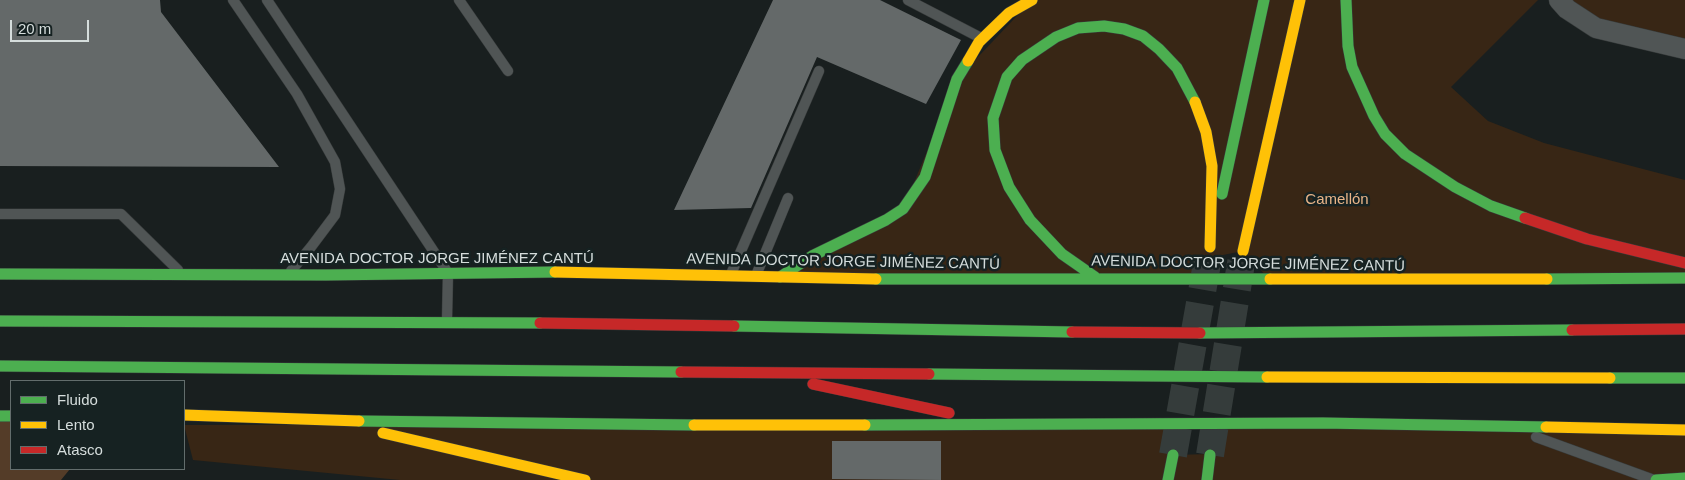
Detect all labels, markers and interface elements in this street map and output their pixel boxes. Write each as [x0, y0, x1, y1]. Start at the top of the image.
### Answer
scale bar [12, 10, 91, 42]
text: 20 m [18, 20, 51, 37]
park label: Camellón [1305, 191, 1369, 209]
street label: AVENIDA DOCTOR JORGE JIMÉNEZ CANTÚ [280, 250, 594, 268]
street label: AVENIDA DOCTOR JORGE JIMÉNEZ CANTÚ [686, 250, 1000, 274]
street label: AVENIDA DOCTOR JORGE JIMÉNEZ CANTÚ [1091, 252, 1405, 276]
legend [10, 380, 185, 470]
text: Fluido [57, 391, 98, 408]
text: Lento [57, 416, 95, 433]
text: Atasco [57, 441, 103, 458]

